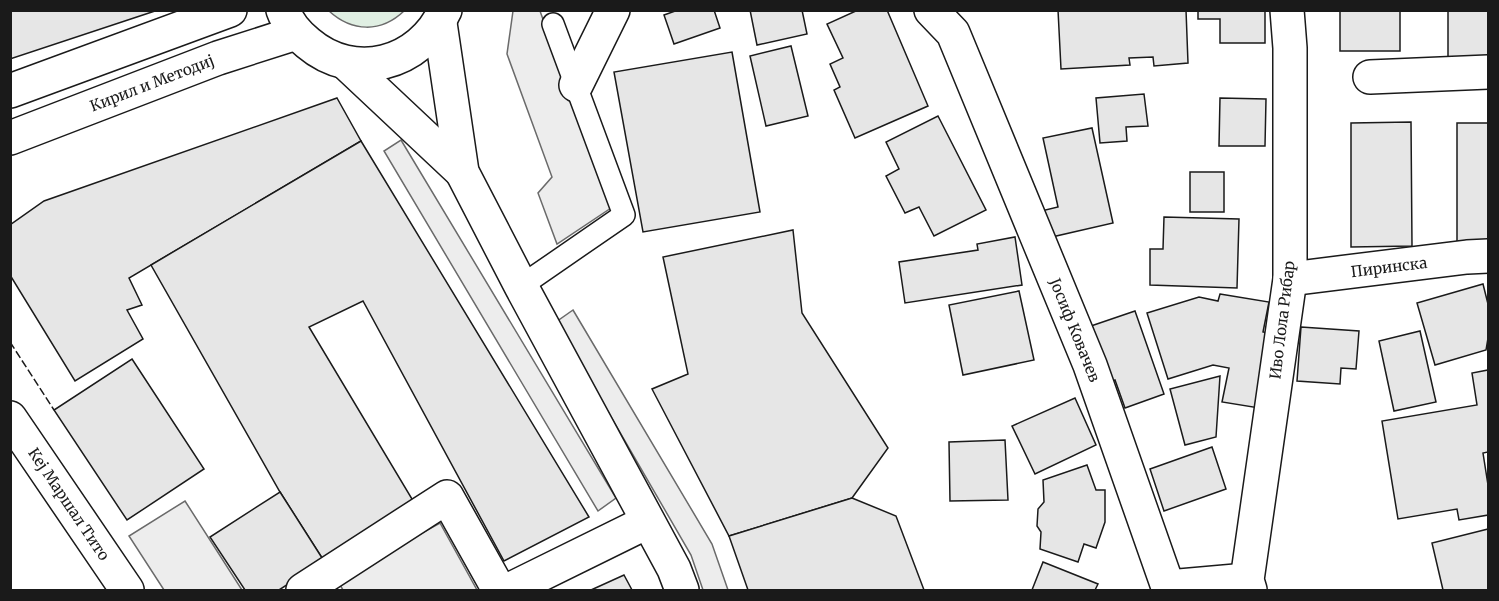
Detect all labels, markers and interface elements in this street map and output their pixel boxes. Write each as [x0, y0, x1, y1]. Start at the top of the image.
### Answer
street label: Кирил и Методиј [87, 51, 217, 115]
street label: Пиринска [1350, 253, 1428, 281]
street label: Иво Лола Рибар [1265, 260, 1299, 380]
street label: Јосиф Ковачев [1045, 274, 1104, 385]
street label: Кеј Маршал Тито [24, 444, 114, 564]

